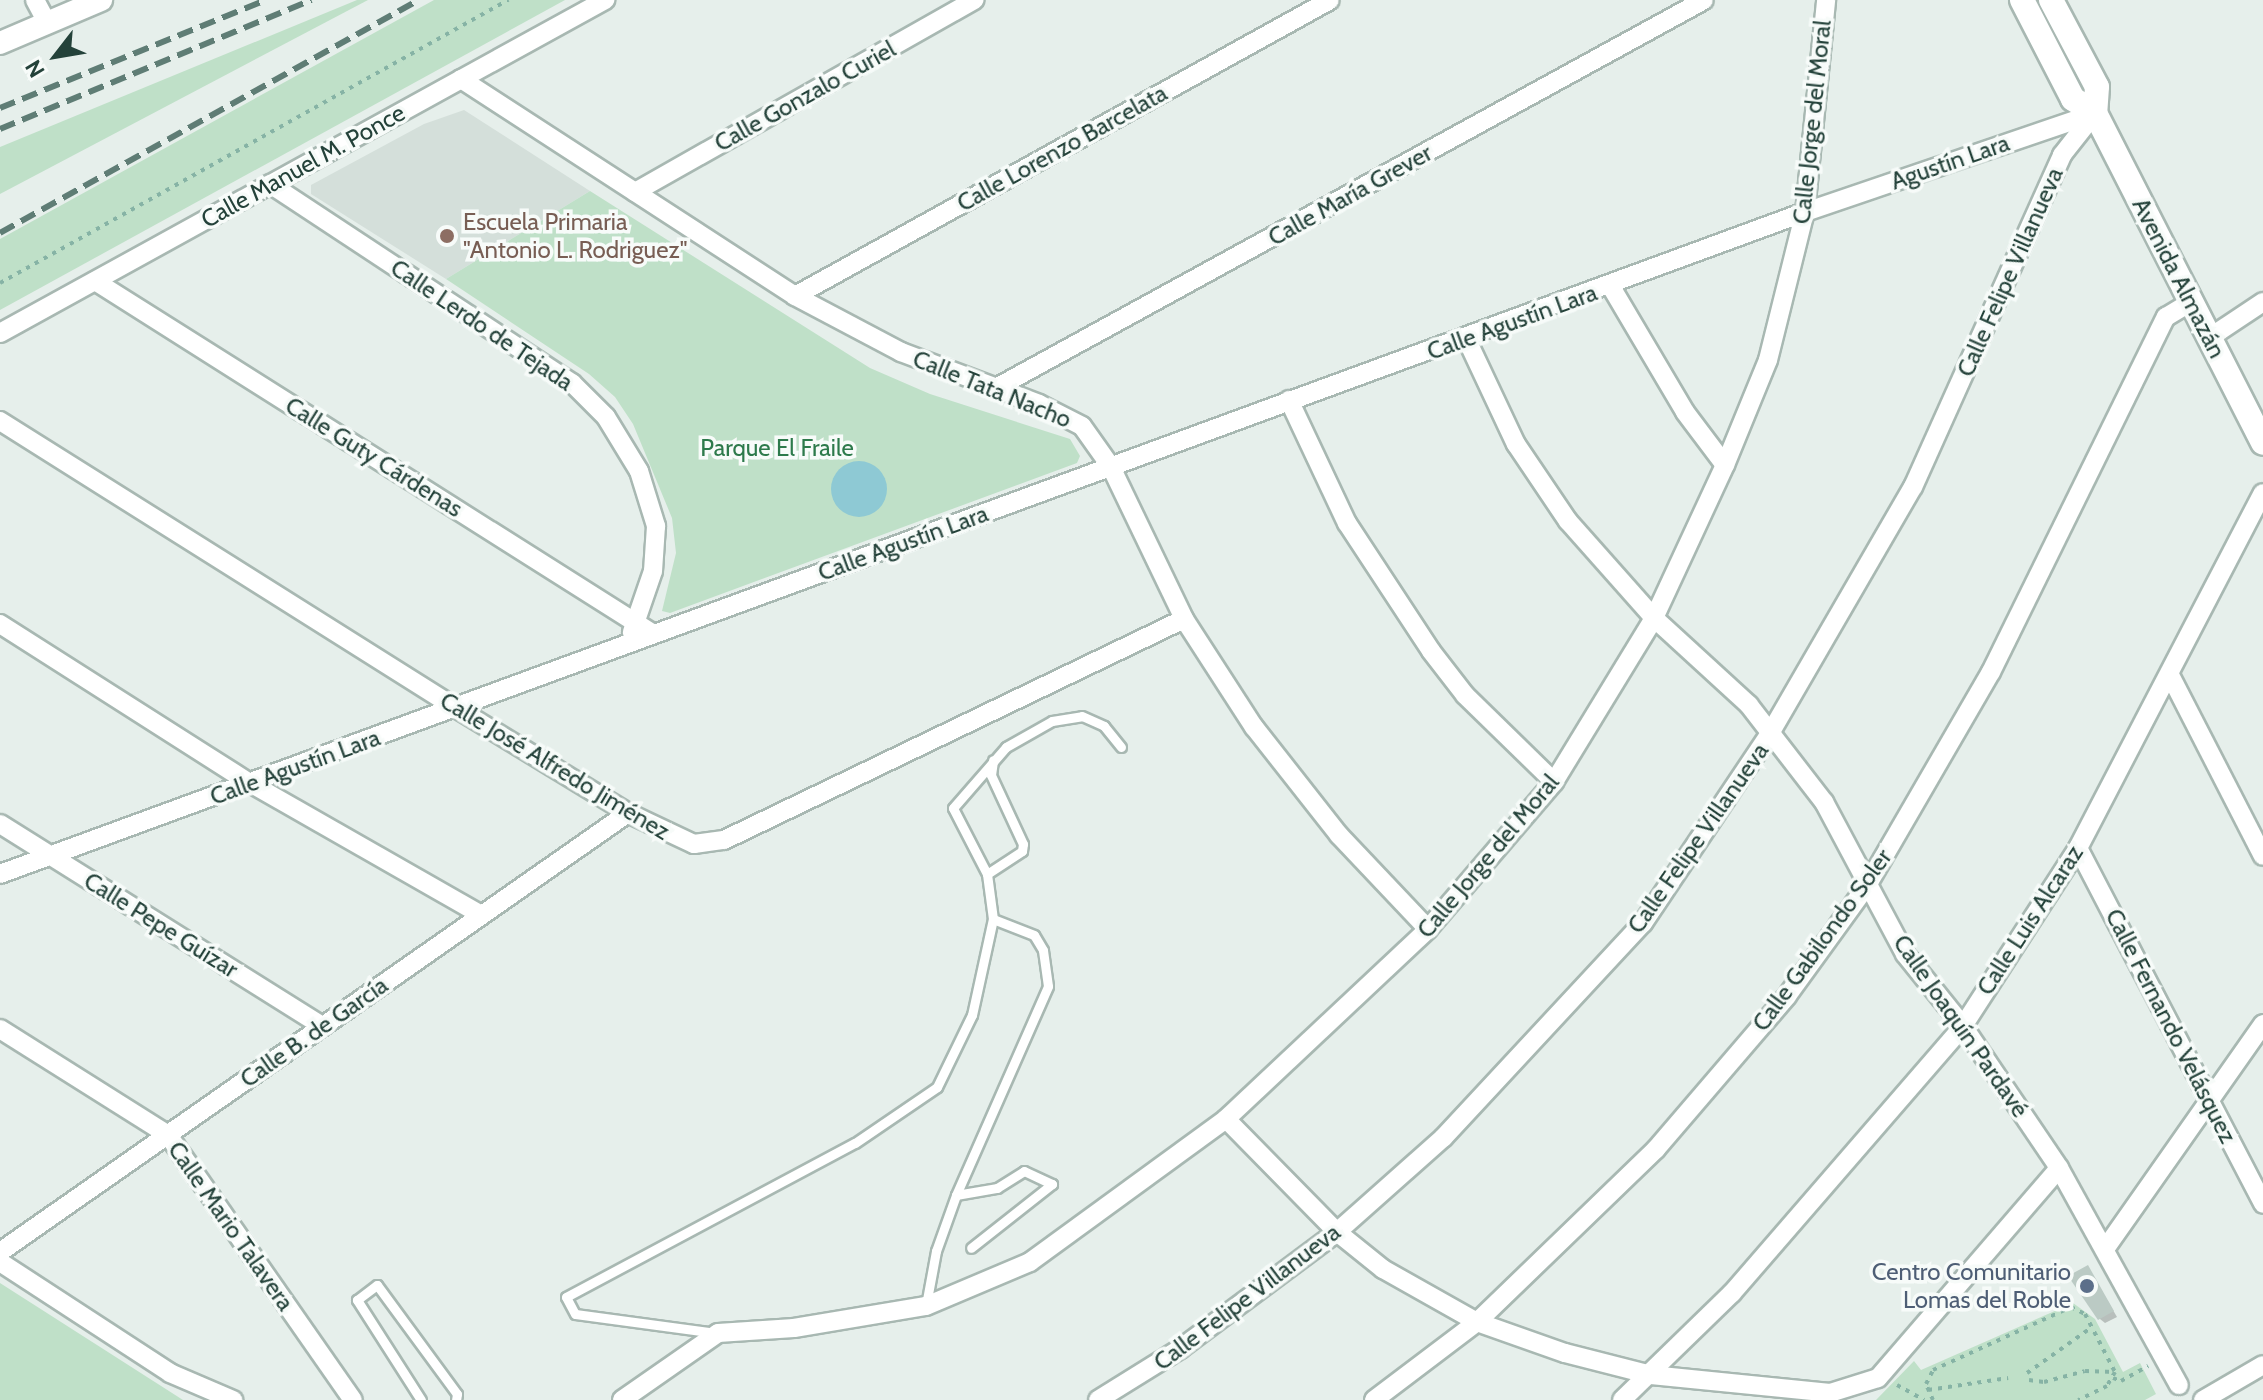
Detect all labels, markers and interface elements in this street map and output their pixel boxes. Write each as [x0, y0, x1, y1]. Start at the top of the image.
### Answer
north arrow [16, 16, 96, 96]
street label: Calle Jorge del Moral [1787, 19, 1837, 225]
street label: Calle Gonzalo Curiel [710, 34, 900, 158]
text: N [19, 55, 51, 82]
street label: Calle Lorenzo Barcelata [952, 78, 1172, 218]
street label: Calle Manuel M. Ponce [196, 98, 410, 234]
street label: Agustín Lara [1887, 128, 2013, 196]
street label: Calle María Grever [1263, 138, 1437, 252]
street label: Calle Felipe Villanueva [1951, 163, 2069, 381]
street label: Avenida Almazán [2126, 193, 2232, 363]
place label: Escuela Primaria "Antonio L. Rodriguez" [463, 208, 687, 264]
marker: Escuela Primaria "Antonio L. Rodriguez" [438, 227, 456, 245]
street label: Calle Lerdo de Tejada [385, 253, 579, 397]
street label: Calle Agustín Lara [1423, 278, 1601, 366]
street label: Calle Tata Nacho [909, 344, 1075, 434]
street label: Calle Guty Cárdenas [280, 391, 468, 523]
park label: Parque El Fraile [700, 434, 854, 462]
street label: Calle Agustín Lara [814, 499, 992, 587]
street label: Calle José Alfredo Jiménez [435, 686, 675, 846]
street label: Calle Agustín Lara [206, 723, 384, 811]
street label: Calle Felipe Villanueva [1621, 737, 1775, 939]
street label: Calle Jorge del Moral [1411, 768, 1565, 944]
street label: Calle Luis Alcaraz [1971, 840, 2089, 1000]
street label: Calle Gabilondo Soler [1746, 843, 1898, 1037]
street label: Calle Pepe Guízar [79, 866, 243, 984]
street label: Calle Fernando Velásquez [2099, 904, 2243, 1148]
street label: Calle Joaquín Pardavé [1887, 929, 2035, 1123]
street label: Calle B. de García [235, 970, 393, 1094]
street label: Calle Mario Talavera [162, 1136, 300, 1316]
street label: Calle Felipe Villanueva [1148, 1218, 1346, 1376]
place label: Centro Comunitario Lomas del Roble [1872, 1258, 2071, 1314]
marker: Centro Comunitario Lomas del Roble [2078, 1277, 2096, 1295]

